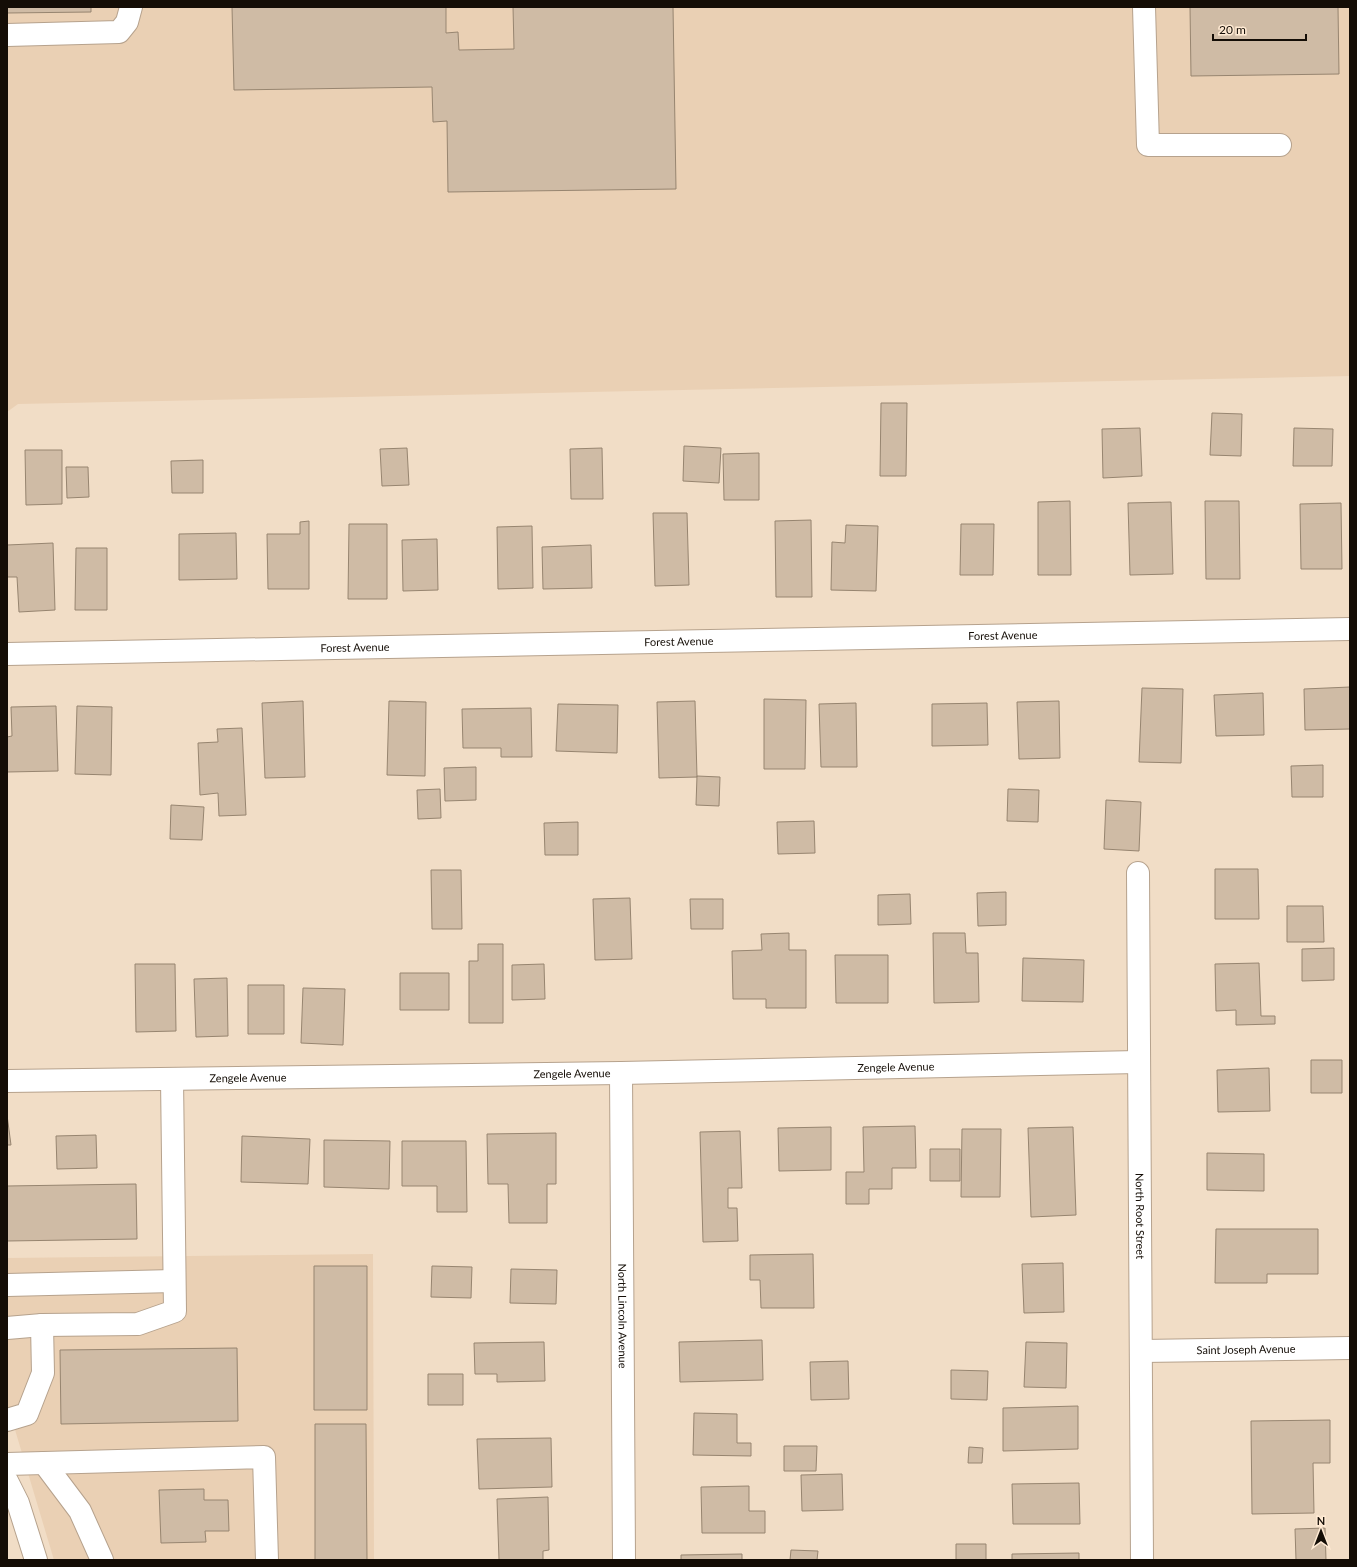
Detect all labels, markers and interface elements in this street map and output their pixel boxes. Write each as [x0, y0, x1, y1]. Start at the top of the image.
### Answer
scale bar [1213, 16, 1306, 42]
text: 20 m [1219, 22, 1246, 37]
street label: Forest Avenue [968, 628, 1038, 642]
street label: Forest Avenue [644, 634, 714, 648]
street label: Forest Avenue [320, 640, 390, 654]
street label: Zengele Avenue [857, 1059, 935, 1074]
street label: Zengele Avenue [533, 1066, 611, 1080]
street label: Zengele Avenue [209, 1070, 287, 1084]
street label: North Root Street [1134, 1173, 1147, 1259]
street label: North Lincoln Avenue [616, 1263, 630, 1369]
street label: Saint Joseph Avenue [1196, 1342, 1296, 1356]
north arrow [1301, 1511, 1341, 1551]
text: N [1317, 1514, 1325, 1527]

